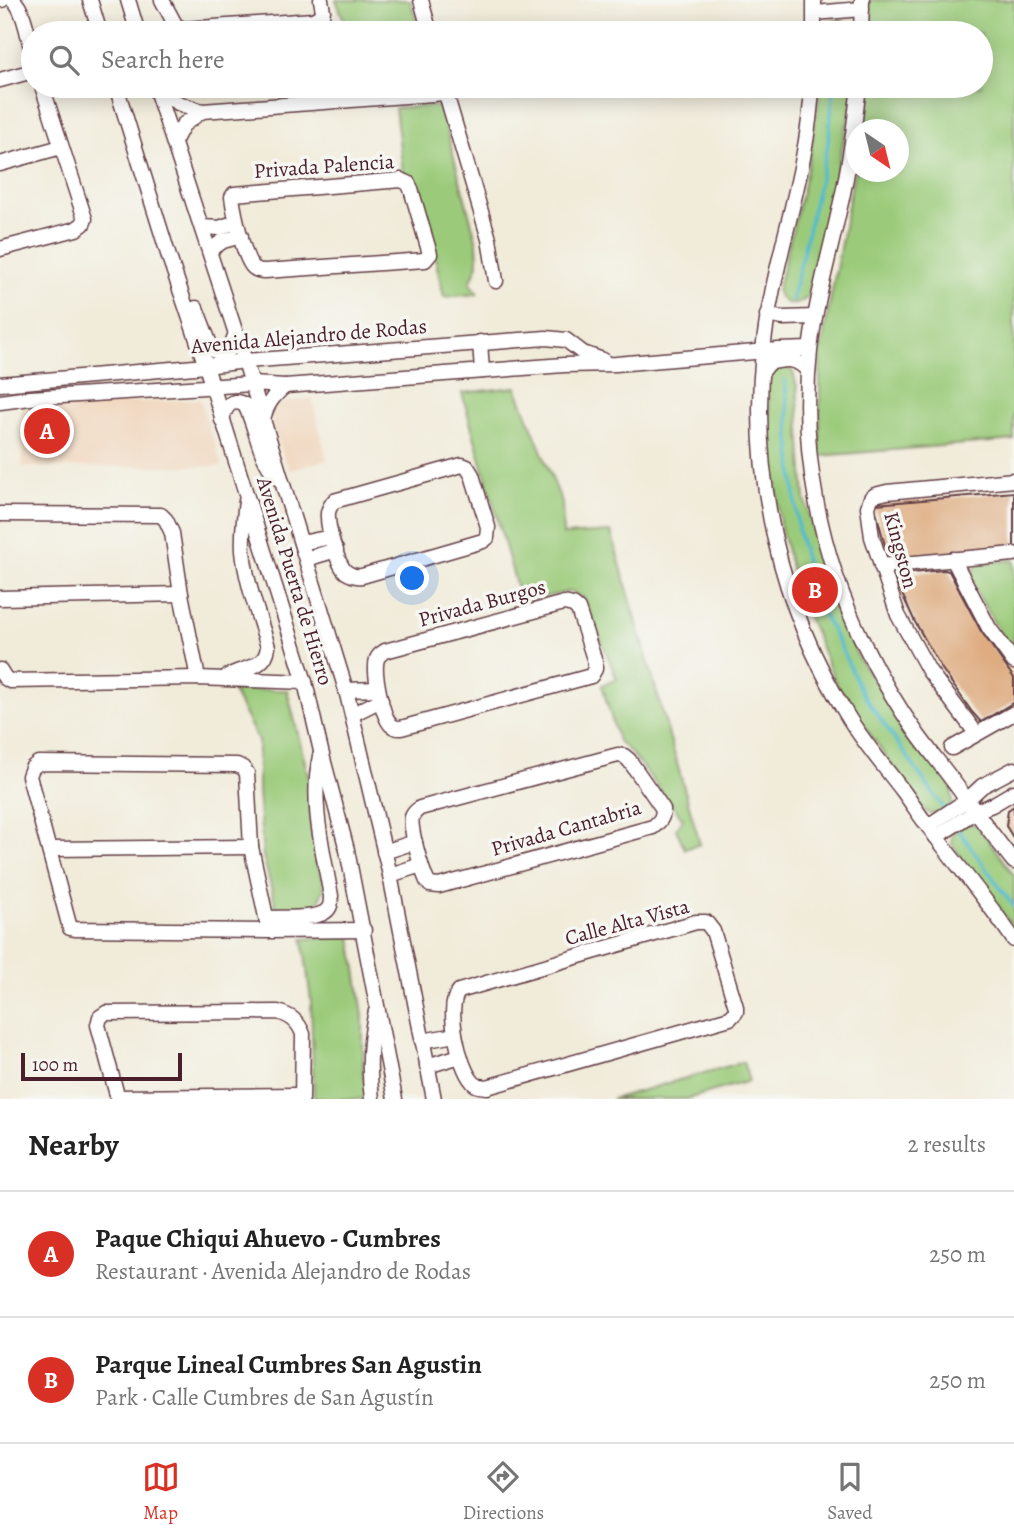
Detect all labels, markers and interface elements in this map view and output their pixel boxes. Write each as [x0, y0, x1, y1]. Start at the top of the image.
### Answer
search box [21, 21, 993, 98]
icon: search [45, 41, 83, 79]
text: Search here [101, 42, 225, 77]
north arrow [846, 119, 909, 182]
street label: Privada Palencia [253, 147, 395, 185]
street label: Avenida Alejandro de Rodas [189, 312, 428, 360]
pin: A [24, 405, 70, 457]
street label: Avenida Puerta de Hierro [250, 473, 340, 689]
street label: Kingston [877, 508, 925, 592]
your location [395, 561, 429, 595]
pin: B [792, 564, 838, 616]
street label: Privada Burgos [415, 573, 549, 633]
street label: Privada Cantabria [488, 793, 645, 863]
street label: Calle Alta Vista [562, 892, 692, 952]
scale bar [21, 1050, 182, 1082]
text: 100 m [32, 1052, 78, 1078]
text: Nearby [28, 1125, 119, 1165]
text: 2 results [908, 1129, 986, 1160]
text: Paque Chiqui Ahuevo - Cumbres [95, 1221, 441, 1256]
text: A [44, 1239, 58, 1270]
text: 250 m [929, 1239, 986, 1270]
text: Restaurant · Avenida Alejandro de Rodas [95, 1256, 471, 1287]
text: Parque Lineal Cumbres San Agustin [95, 1347, 482, 1382]
text: B [44, 1365, 58, 1396]
text: 250 m [929, 1365, 986, 1396]
text: Park · Calle Cumbres de San Agustín [95, 1382, 434, 1413]
tab: Map [142, 1458, 180, 1526]
tab: Directions [463, 1458, 544, 1526]
tab: Saved [827, 1458, 872, 1526]

